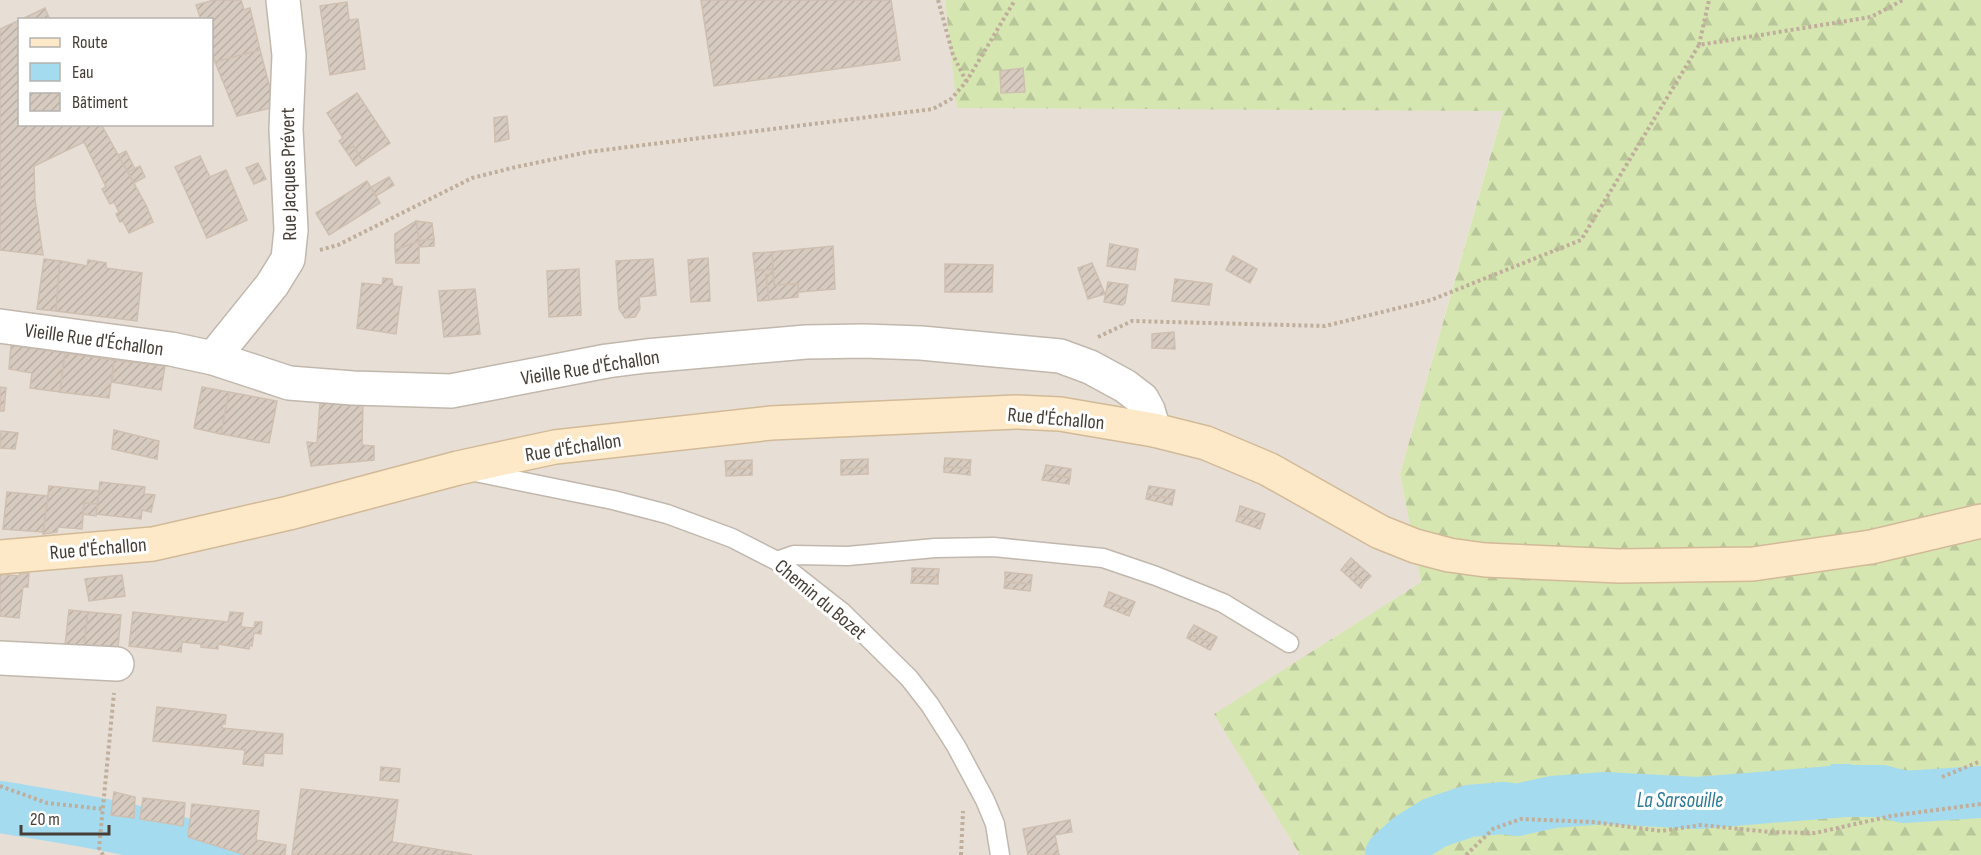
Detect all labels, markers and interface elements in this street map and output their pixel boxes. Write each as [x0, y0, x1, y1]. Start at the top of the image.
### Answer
legend [18, 18, 213, 126]
text: Route [72, 32, 108, 53]
text: Eau [72, 62, 94, 83]
text: Bâtiment [72, 92, 128, 113]
street label: Rue Jacques Prévert [276, 107, 302, 241]
street label: Vieille Rue d'Échallon [23, 318, 165, 362]
street label: Vieille Rue d'Échallon [519, 345, 661, 391]
street label: Rue d'Échallon [1007, 403, 1105, 435]
street label: Rue d'Échallon [523, 429, 623, 467]
street label: Rue d'Échallon [49, 533, 147, 565]
street label: Chemin du Bozet [770, 554, 871, 645]
water label: La Sarsouille [1637, 788, 1723, 813]
scale bar [21, 798, 110, 836]
text: 20 m [30, 809, 60, 830]

